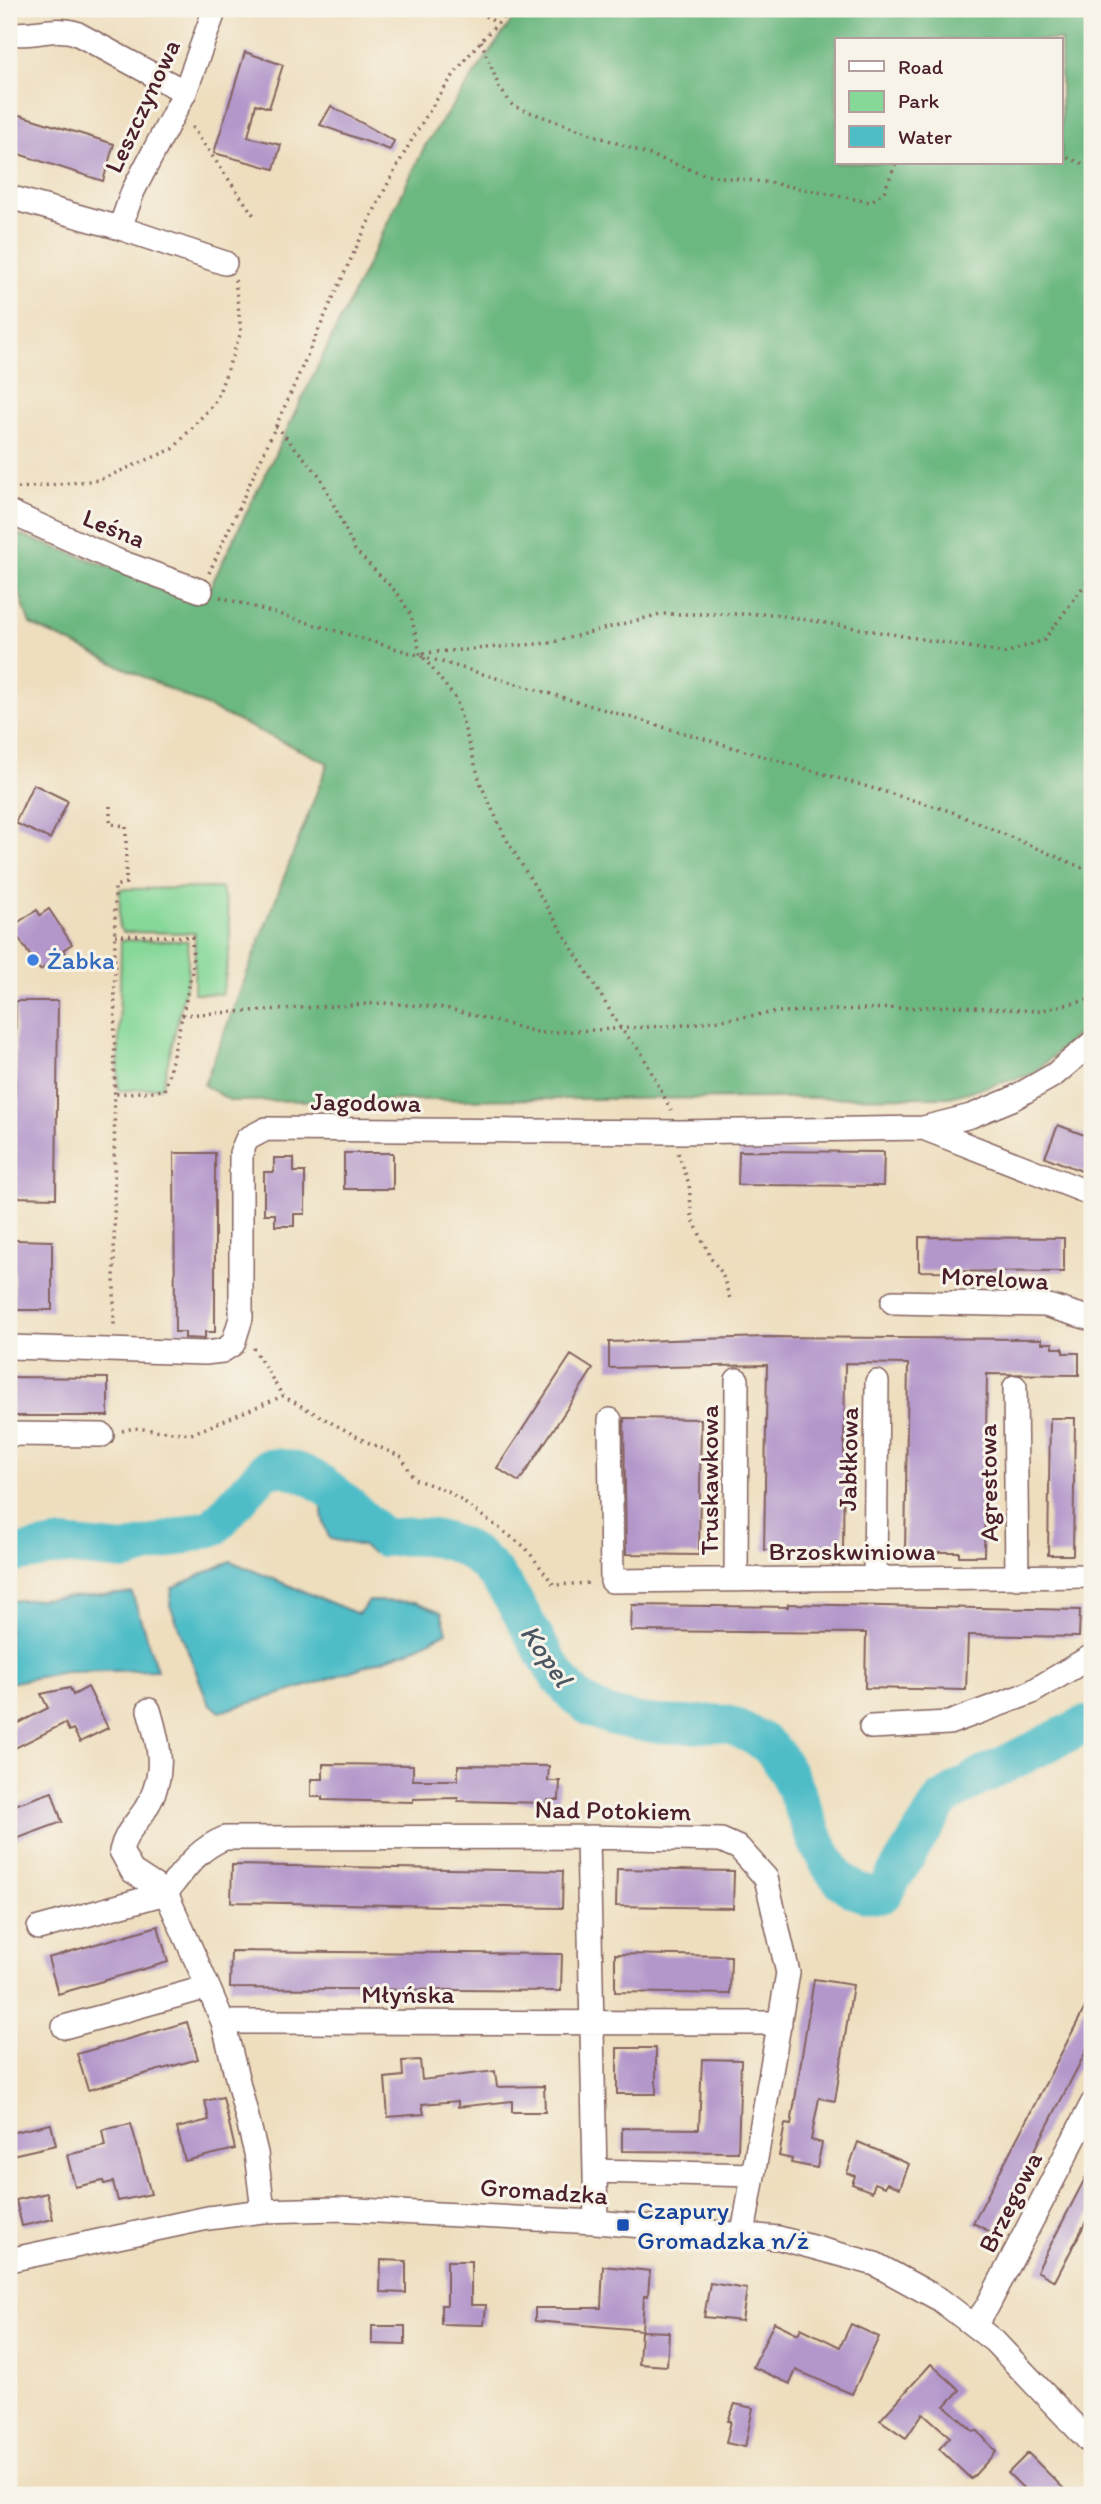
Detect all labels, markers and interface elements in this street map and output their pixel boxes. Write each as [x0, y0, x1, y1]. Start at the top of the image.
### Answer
street label: Leszczynowa [97, 34, 187, 178]
legend [835, 38, 1062, 164]
text: Road [898, 54, 944, 79]
text: Park [898, 88, 940, 113]
text: Water [898, 124, 952, 149]
street label: Leśna [78, 501, 150, 555]
place label: Żabka [47, 944, 115, 976]
marker: Żabka [25, 952, 41, 968]
street label: Jagodowa [310, 1085, 422, 1119]
street label: Morelowa [940, 1259, 1050, 1297]
street label: Truskawkowa [693, 1404, 725, 1555]
street label: Jabłkowa [831, 1406, 865, 1511]
street label: Agrestowa [971, 1423, 1005, 1542]
street label: Brzoskwiniowa [769, 1535, 936, 1567]
water label: Kopel [514, 1617, 582, 1694]
street label: Nad Potokiem [534, 1793, 692, 1827]
street label: Młyńska [361, 1978, 455, 2010]
street label: Brzegowa [971, 2146, 1049, 2258]
street label: Gromadzka [479, 2171, 610, 2211]
place label: Czapury Gromadzka n/ż [637, 2194, 809, 2256]
marker: Czapury Gromadzka n/ż [615, 2217, 631, 2233]

